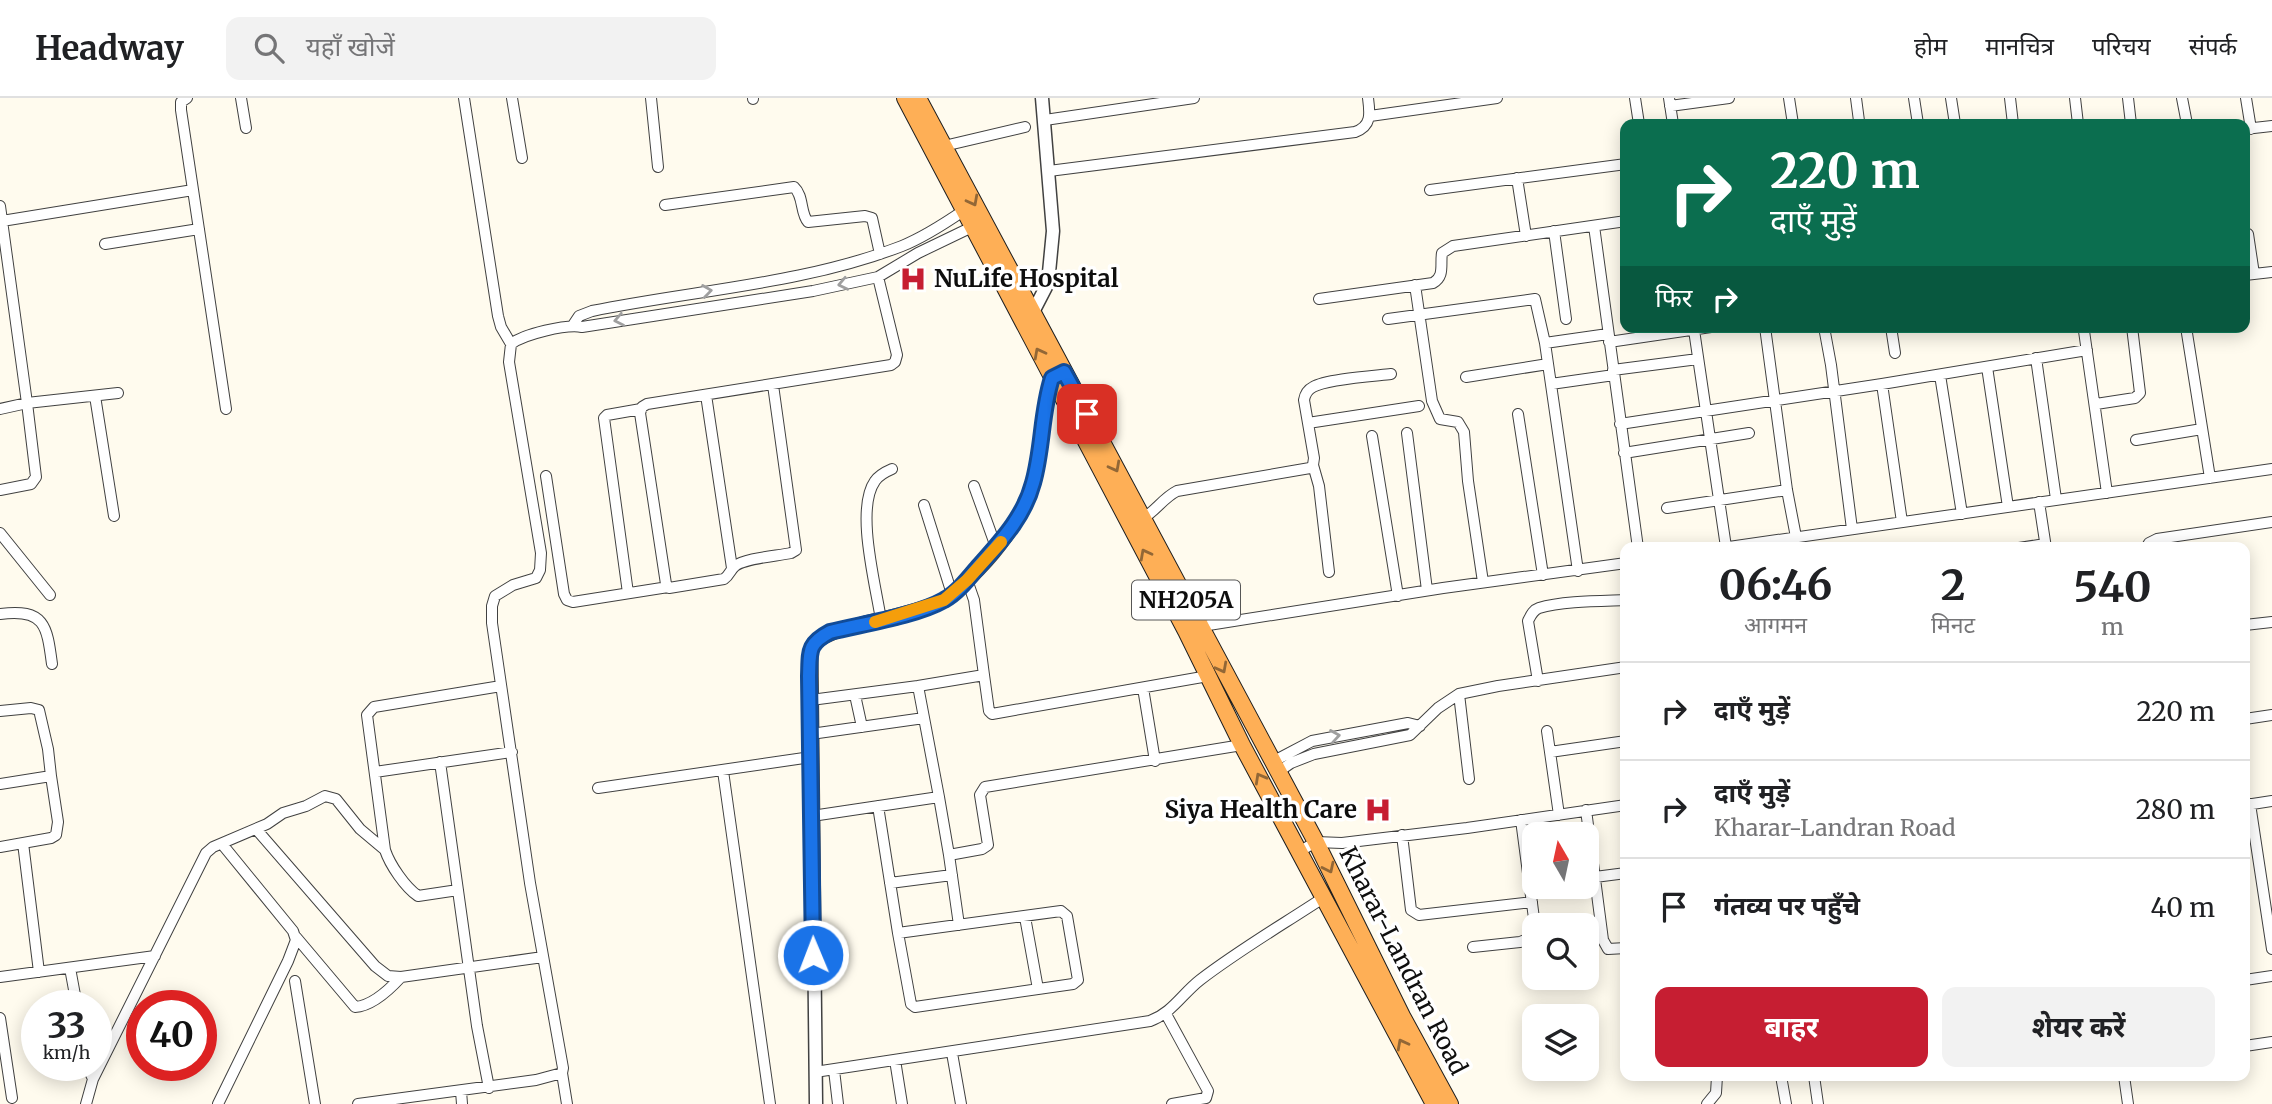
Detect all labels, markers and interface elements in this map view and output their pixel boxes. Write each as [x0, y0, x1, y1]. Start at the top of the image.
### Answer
search box [226, 17, 716, 80]
text: Headway [35, 28, 184, 69]
icon: search [250, 29, 288, 67]
text: यहाँ खोजें [306, 30, 395, 63]
text: होम [1914, 31, 1947, 62]
text: मानचित्र [1985, 31, 2054, 62]
text: परिचय [2092, 31, 2151, 62]
text: संपर्क [2189, 31, 2237, 62]
text: 220 m [1770, 140, 1920, 201]
icon: right [1655, 147, 1746, 238]
one-way arrow [965, 194, 979, 207]
text: दाएँ मुड़ें [1770, 201, 1857, 241]
place label: NuLife Hospital [934, 263, 1119, 294]
hospital icon: NuLife Hospital [898, 264, 928, 294]
one-way arrow [837, 276, 849, 291]
icon: right [1706, 280, 1744, 318]
text: फिर [1655, 281, 1692, 314]
one-way arrow [701, 284, 713, 299]
one-way arrow [613, 312, 625, 327]
one-way arrow [1034, 347, 1047, 360]
pin [1057, 384, 1117, 444]
icon: arrive [1068, 395, 1106, 433]
one-way arrow [1107, 460, 1120, 472]
one-way arrow [1140, 549, 1154, 561]
text: 06:46 [1719, 559, 1832, 611]
text: 2 [1941, 559, 1965, 611]
text: 540 [2074, 561, 2151, 613]
road number: NH205A [1132, 580, 1240, 620]
text: आगमन [1744, 610, 1807, 639]
text: मिनट [1931, 610, 1975, 639]
text: m [2101, 612, 2124, 641]
one-way arrow [1214, 661, 1227, 673]
icon: right [1655, 692, 1693, 730]
text: दाएँ मुड़ें [1714, 693, 1790, 726]
text: 220 m [2136, 695, 2215, 728]
one-way arrow [1329, 729, 1341, 744]
one-way arrow [1255, 773, 1268, 785]
text: दाएँ मुड़ें [1714, 776, 1790, 809]
icon: right [1655, 790, 1693, 828]
text: 280 m [2136, 793, 2215, 826]
place label: Siya Health Care [1164, 794, 1357, 825]
hospital icon: Siya Health Care [1363, 795, 1393, 825]
text: Kharar-Landran Road [1714, 813, 1956, 842]
north arrow [1522, 822, 1600, 900]
map controls [1522, 822, 1599, 1081]
street label: Kharar-Landran Road [1332, 841, 1474, 1080]
one-way arrow [1321, 861, 1335, 873]
icon: arrive [1655, 888, 1693, 926]
text: गंतव्य पर पहुँचे [1714, 889, 1860, 922]
text: 40 m [2151, 891, 2215, 924]
button: search [1522, 913, 1599, 990]
position arrow [776, 918, 850, 992]
button: बाहर [1655, 987, 1928, 1067]
button: शेयर करें [1942, 987, 2215, 1067]
speed limit sign: 40 [126, 990, 217, 1081]
text: 33 [47, 1004, 86, 1048]
button: layers [1522, 1004, 1599, 1081]
one-way arrow [1397, 1038, 1410, 1051]
text: km/h [43, 1041, 90, 1064]

